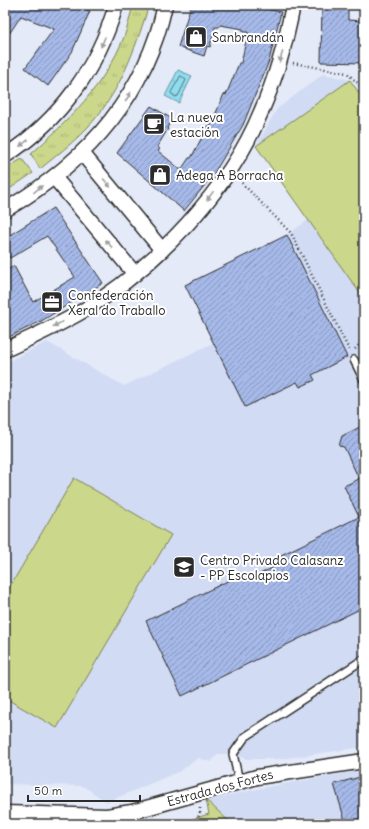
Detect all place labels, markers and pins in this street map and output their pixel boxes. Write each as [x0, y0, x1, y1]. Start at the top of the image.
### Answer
shop icon: Sanbrandán [183, 24, 209, 50]
place label: Sanbrandán [212, 29, 285, 46]
place label: La nueva estación [170, 109, 223, 141]
cafe icon: La nueva estación [141, 111, 167, 137]
shop icon: Adega A Borracha [147, 162, 173, 188]
place label: Adega A Borracha [176, 167, 283, 184]
place label: Confederación Xeral do Traballo [68, 287, 166, 319]
office icon: Confederación Xeral do Traballo [39, 289, 65, 315]
place label: Centro Privado Calasanz - PP Escolapios [200, 552, 344, 584]
school or university icon: Centro Privado Calasanz - PP Escolapios [171, 554, 197, 580]

